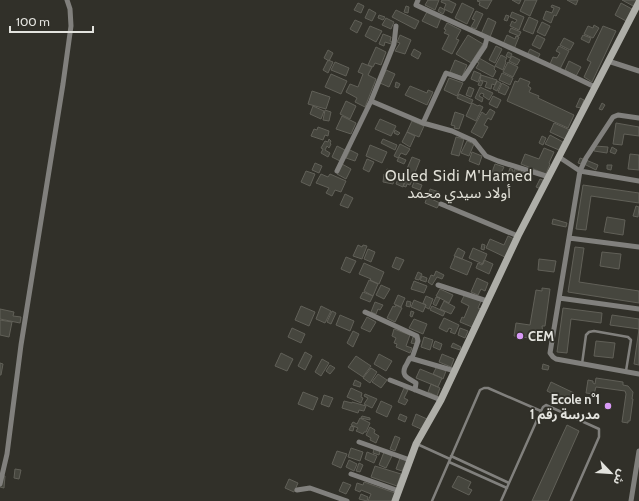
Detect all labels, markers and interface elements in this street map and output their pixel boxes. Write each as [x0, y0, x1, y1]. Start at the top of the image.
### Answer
scale bar [10, 8, 93, 34]
text: 100 m [16, 14, 50, 29]
district label: Ouled Sidi M'Hamed أولاد سيدي محمد [385, 167, 533, 204]
place label: CEM [528, 328, 554, 344]
marker: CEM [515, 331, 525, 341]
place label: Ecole n°1 مدرسة رقم 1 [530, 391, 600, 425]
marker: Ecole n°1 مدرسة رقم 1 [603, 401, 613, 411]
north arrow [591, 453, 631, 493]
text: ش [611, 467, 630, 487]

